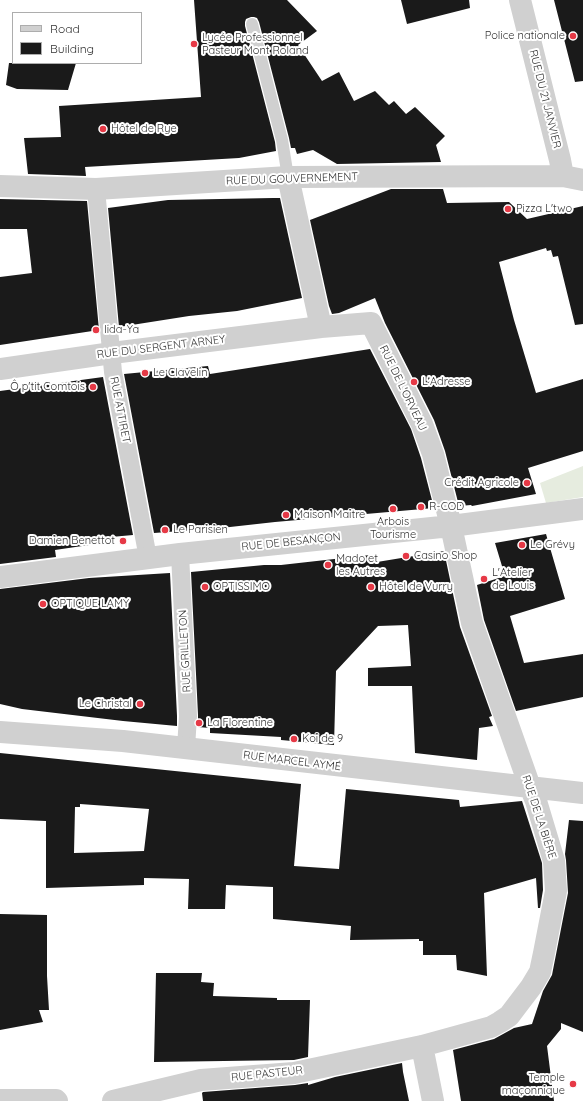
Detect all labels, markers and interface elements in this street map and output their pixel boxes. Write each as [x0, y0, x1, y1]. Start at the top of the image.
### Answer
legend [12, 12, 142, 64]
text: Road [50, 21, 80, 36]
place label: Police nationale [485, 29, 565, 43]
place label: Lycée Professionnel Pasteur Mont Roland [202, 31, 309, 57]
marker: Police nationale [568, 31, 578, 41]
marker: Lycée Professionnel Pasteur Mont Roland [189, 39, 199, 49]
text: Building [50, 41, 94, 56]
street label: RUE DU 21 JANVIER [526, 48, 564, 150]
place label: Hôtel de Rye [111, 122, 177, 136]
marker: Hôtel de Rye [98, 124, 108, 134]
street label: RUE DU GOUVERNEMENT [226, 170, 358, 188]
place label: Pizza L'two [516, 202, 572, 216]
marker: Pizza L'two [503, 204, 513, 214]
place label: Iida-Ya [104, 323, 139, 337]
marker: Iida-Ya [91, 325, 101, 335]
street label: RUE DU SERGENT ARNEY [96, 333, 226, 361]
street label: RUE DE L'ORVEAU [377, 343, 429, 433]
place label: Le Clavelin [153, 366, 208, 380]
marker: Le Clavelin [140, 368, 150, 378]
place label: L'Adresse [422, 375, 470, 389]
street label: RUE ATTIRET [107, 376, 133, 444]
marker: L'Adresse [409, 377, 419, 387]
place label: Ô p'tit Comtois [10, 380, 85, 394]
marker: Ô p'tit Comtois [88, 382, 98, 392]
place label: Crédit Agricole [444, 476, 519, 490]
marker: Crédit Agricole [522, 478, 532, 488]
place label: R-COD [429, 500, 464, 514]
marker: R-COD [416, 502, 426, 512]
marker: Arbois Tourisme [388, 504, 398, 514]
place label: Maison Maitre [294, 508, 365, 522]
marker: Maison Maitre [281, 510, 291, 520]
place label: Arbois Tourisme [370, 515, 416, 541]
place label: Le Parisien [173, 523, 228, 537]
marker: Le Parisien [160, 525, 170, 535]
street label: RUE DE BESANÇON [241, 530, 341, 554]
place label: Damien Benettot [29, 534, 115, 548]
marker: Damien Benettot [118, 536, 128, 546]
place label: Le Grévy [530, 538, 575, 552]
marker: Le Grévy [517, 540, 527, 550]
place label: Casino Shop [414, 549, 477, 563]
marker: Casino Shop [401, 551, 411, 561]
place label: Mado et les Autres [336, 552, 385, 578]
marker: Mado et les Autres [323, 560, 333, 570]
place label: L'Atelier de Louis [492, 566, 534, 592]
marker: L'Atelier de Louis [479, 574, 489, 584]
place label: OPTISSIMO [213, 580, 270, 594]
place label: Hôtel de Vurry [379, 580, 453, 594]
marker: OPTISSIMO [200, 582, 210, 592]
marker: Hôtel de Vurry [366, 582, 376, 592]
place label: OPTIQUE LAMY [51, 597, 129, 611]
marker: OPTIQUE LAMY [38, 599, 48, 609]
street label: RUE GRILLETON [176, 609, 194, 693]
place label: Le Christal [79, 697, 132, 711]
marker: Le Christal [135, 699, 145, 709]
place label: La Florentine [207, 716, 273, 730]
marker: La Florentine [194, 718, 204, 728]
place label: Koi de 9 [302, 732, 343, 746]
marker: Koi de 9 [289, 734, 299, 744]
street label: RUE MARCEL AYMÉ [242, 748, 342, 774]
street label: RUE DE LA BIÈRE [519, 773, 559, 861]
street label: RUE PASTEUR [231, 1064, 303, 1084]
place label: Temple maçonnique [502, 1071, 565, 1097]
marker: Temple maçonnique [568, 1079, 578, 1089]

